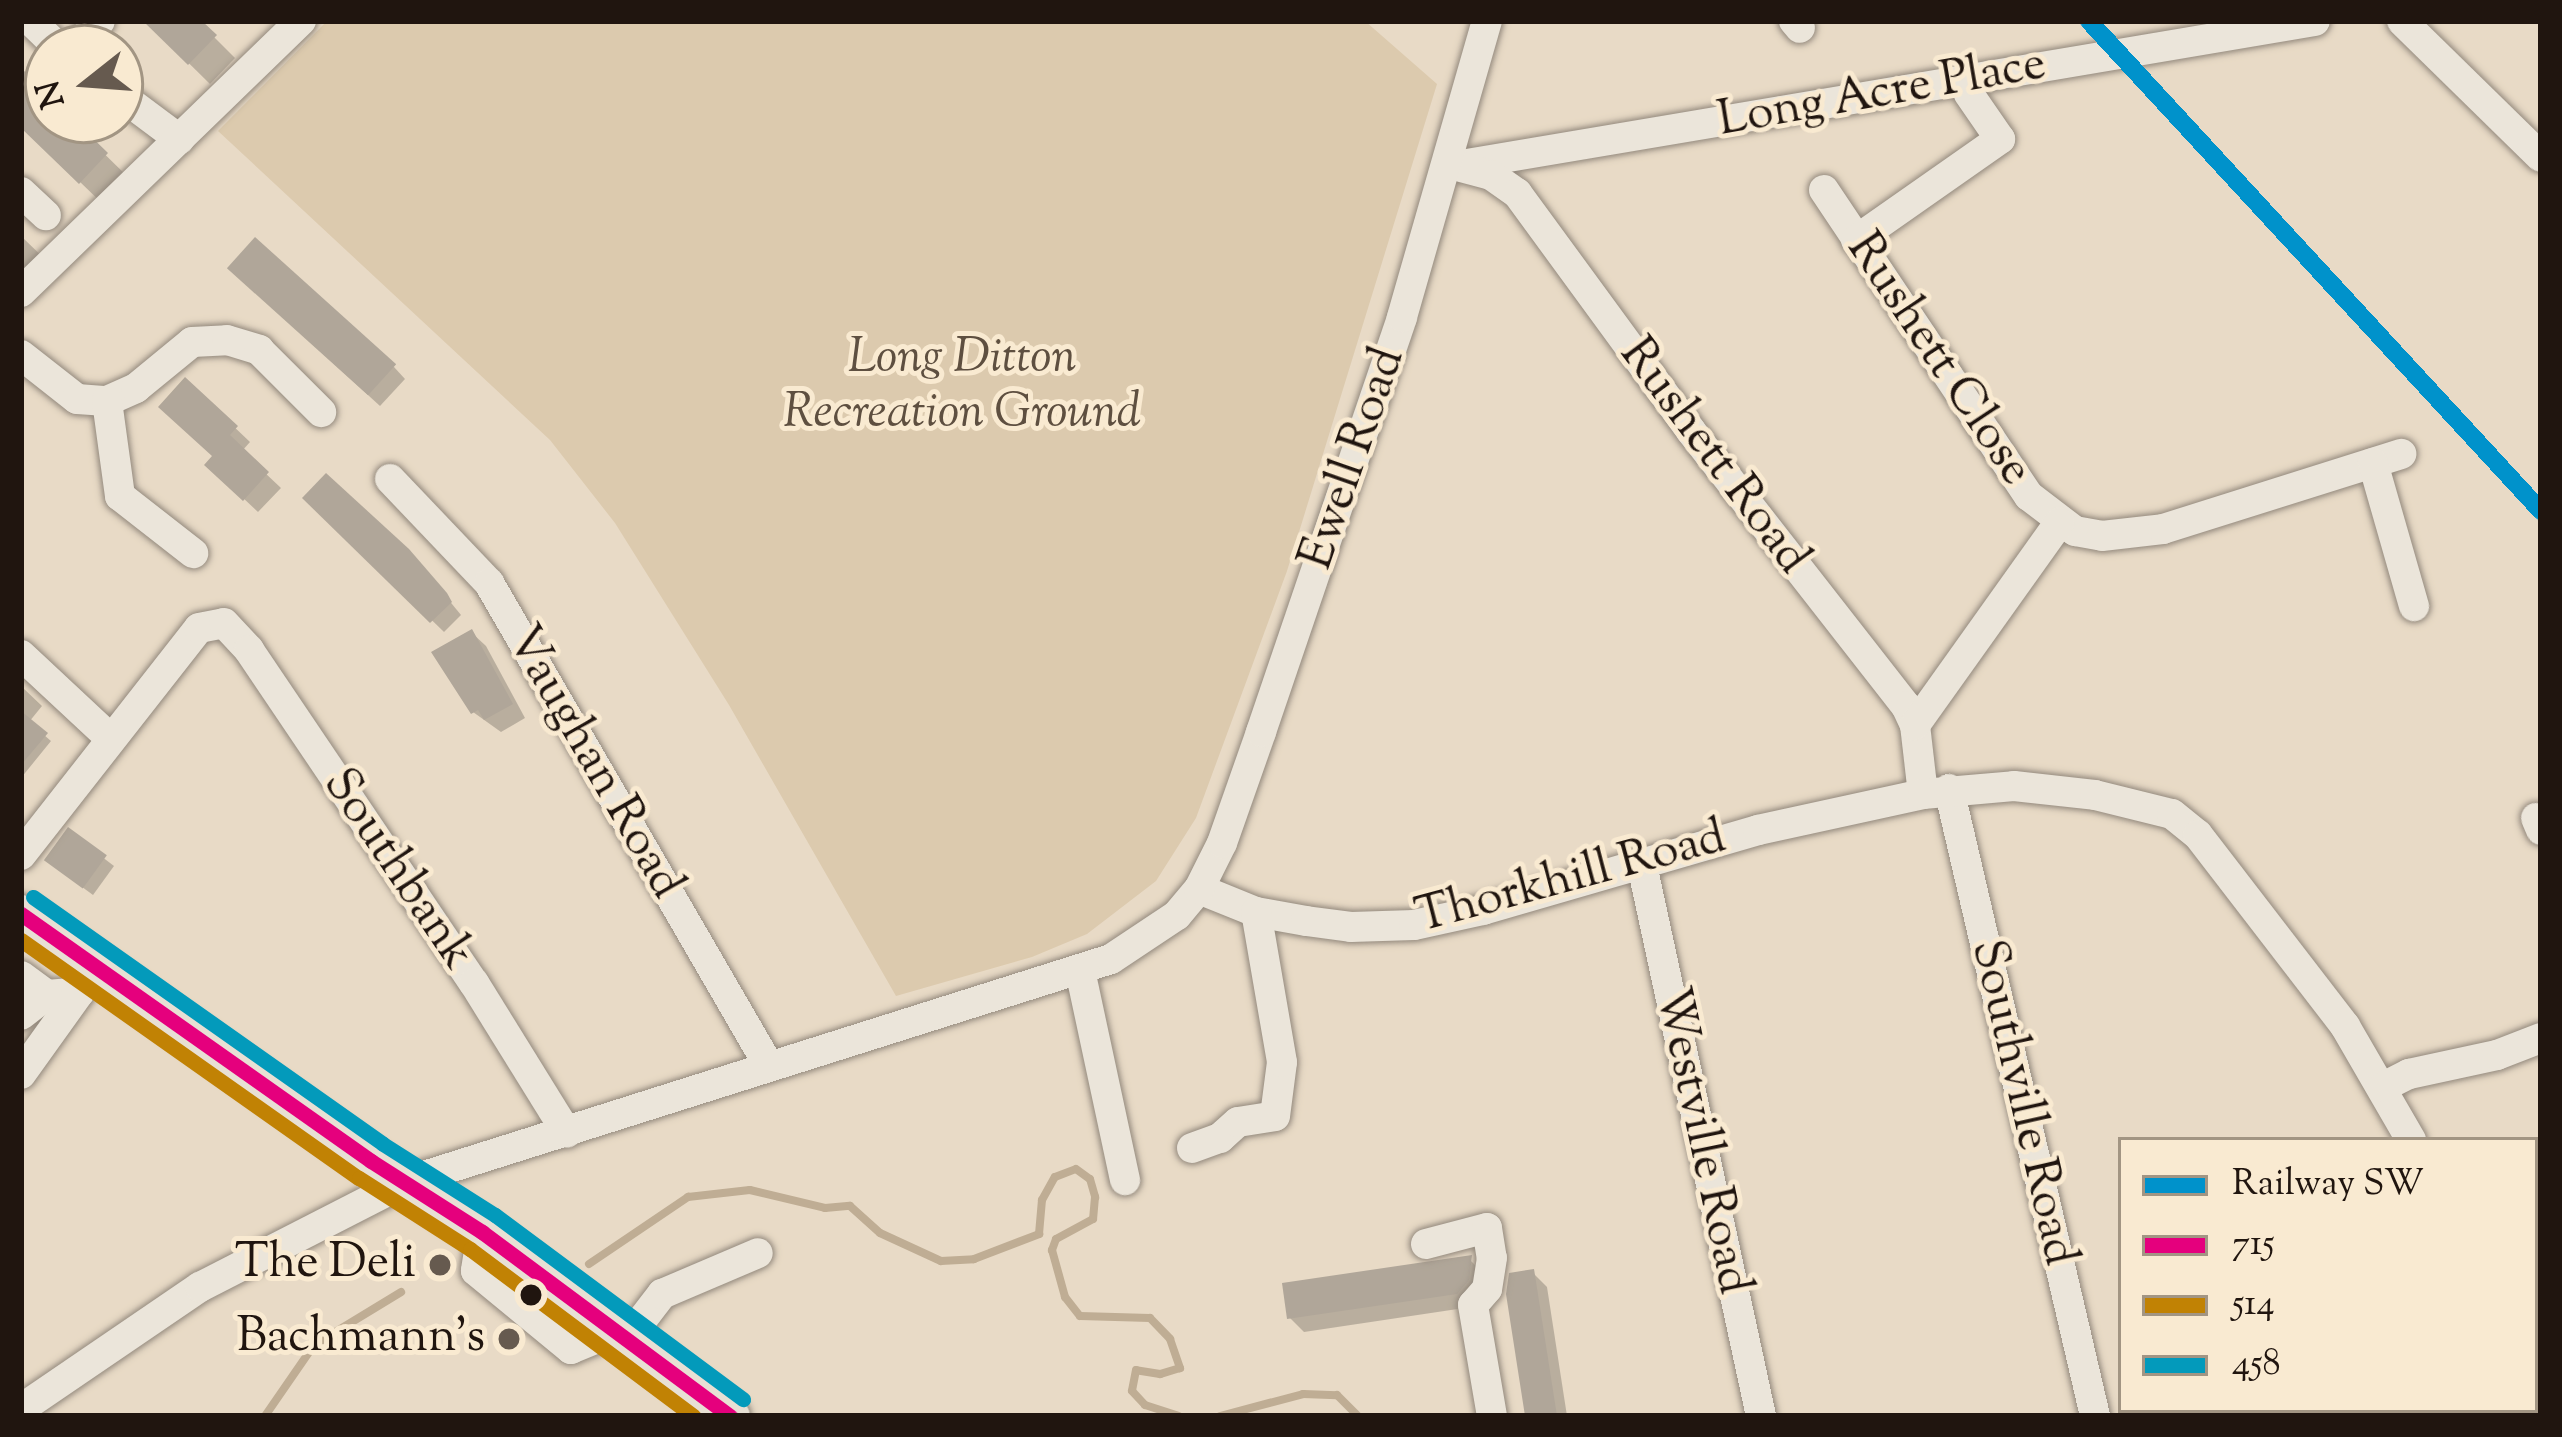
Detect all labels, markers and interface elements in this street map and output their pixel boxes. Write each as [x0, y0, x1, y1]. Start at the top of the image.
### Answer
north arrow [24, 24, 144, 144]
street label: Long Acre Place [1714, 37, 2050, 151]
text: N [26, 74, 79, 113]
street label: Rushett Close [1833, 223, 2043, 497]
street label: Rushett Road [1606, 328, 1820, 586]
park label: Long Ditton Recreation Ground [783, 329, 1141, 442]
street label: Ewell Road [1289, 341, 1419, 577]
street label: Vaughan Road [492, 616, 694, 910]
street label: Southbank [309, 759, 485, 981]
street label: Thorkhill Road [1410, 810, 1732, 948]
street label: Southville Road [1957, 935, 2087, 1271]
street label: Westville Road [1640, 983, 1762, 1299]
legend [2118, 1137, 2538, 1413]
text: Railway SW [2232, 1159, 2424, 1211]
text: 715 [2232, 1219, 2275, 1271]
place label: The Deli [235, 1236, 416, 1294]
marker: The Deli [427, 1252, 453, 1278]
text: 514 [2232, 1279, 2275, 1331]
unlabelled marker [520, 1284, 542, 1306]
place label: Bachmann's [236, 1310, 485, 1368]
marker: Bachmann's [496, 1326, 522, 1352]
text: 458 [2232, 1339, 2280, 1391]

